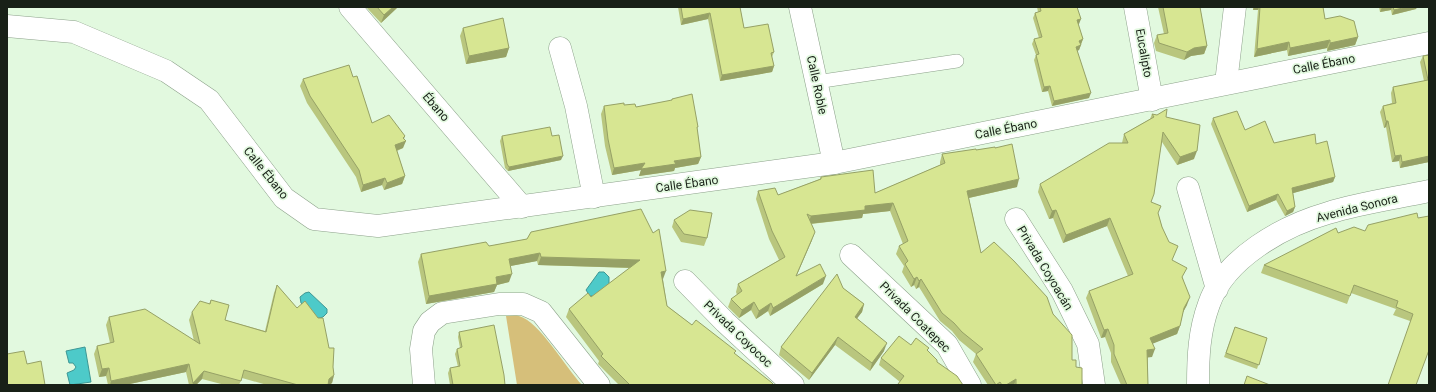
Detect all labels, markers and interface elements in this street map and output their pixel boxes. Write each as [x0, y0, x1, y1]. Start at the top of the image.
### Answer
street label: Eucalipto [1133, 27, 1155, 79]
street label: Calle Ébano [1292, 50, 1356, 77]
street label: Calle Roble [804, 54, 830, 116]
street label: Ébano [420, 89, 453, 124]
street label: Calle Ébano [974, 115, 1038, 142]
street label: Calle Ébano [241, 143, 292, 202]
street label: Calle Ébano [655, 172, 719, 195]
street label: Avenida Sonora [1315, 191, 1399, 225]
street label: Privada Coyoacán [1014, 223, 1076, 313]
street label: Privada Coatepec [877, 279, 953, 355]
street label: Privada Coyococ [701, 298, 775, 370]

